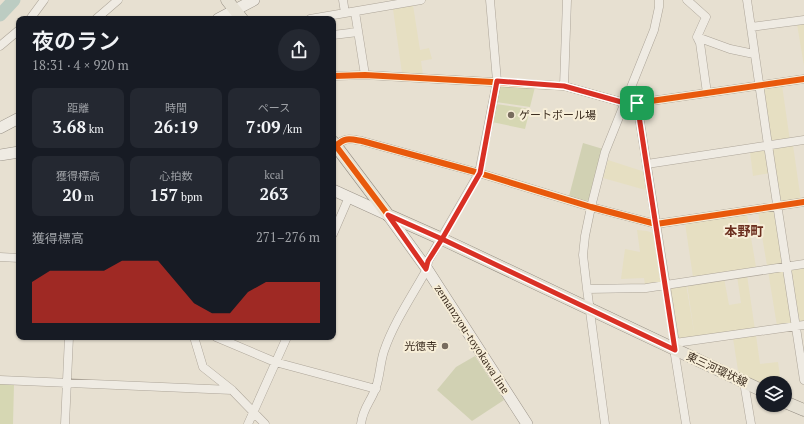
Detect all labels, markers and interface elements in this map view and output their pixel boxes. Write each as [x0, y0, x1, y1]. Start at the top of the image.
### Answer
text: 夜のラン [32, 26, 120, 55]
button: share [278, 29, 320, 71]
text: 18:31 · 4 × 920 m [32, 56, 129, 74]
pin [620, 86, 654, 120]
icon: arrive [626, 92, 648, 114]
text: 距離 [67, 101, 89, 115]
text: 時間 [165, 101, 187, 115]
text: ペース [258, 101, 290, 115]
place label: ゲートボール場 [519, 108, 596, 122]
marker: ゲートボール場 [506, 110, 516, 120]
text: 3.68 [52, 115, 86, 138]
text: 26:19 [154, 115, 198, 138]
text: 7:09 [246, 115, 281, 138]
text: km [86, 122, 104, 136]
text: /km [281, 122, 302, 136]
text: kcal [264, 168, 284, 182]
text: 獲得標高 [56, 169, 100, 183]
text: 心拍数 [160, 169, 193, 183]
text: 263 [260, 182, 288, 205]
text: 20 [62, 183, 82, 206]
text: 157 [149, 183, 178, 206]
text: m [82, 190, 94, 204]
text: bpm [178, 190, 203, 204]
district label: 本野町 [724, 222, 764, 240]
text: 271–276 m [256, 228, 320, 246]
text: 獲得標高 [32, 229, 84, 247]
street label: zemanzyou-toyokawa line [431, 282, 513, 397]
place label: 光徳寺 [404, 339, 437, 353]
marker: 光徳寺 [440, 341, 450, 351]
street label: 東三河環状線 [684, 349, 750, 389]
map controls [756, 376, 792, 412]
button: layers [756, 376, 792, 412]

